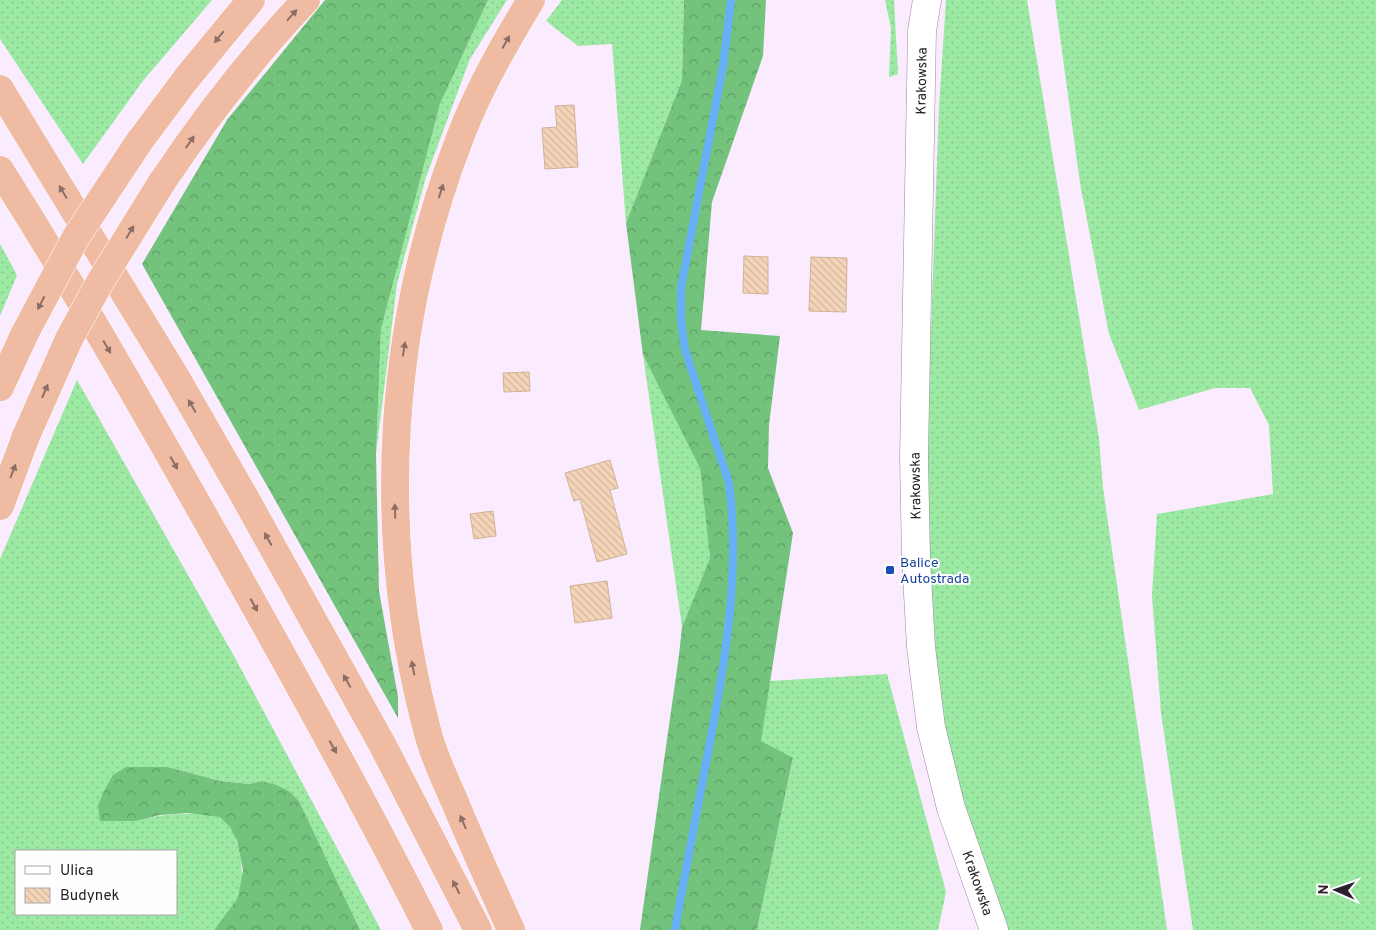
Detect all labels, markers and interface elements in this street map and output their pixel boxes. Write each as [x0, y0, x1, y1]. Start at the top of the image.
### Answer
one-way arrow [286, 10, 298, 22]
one-way arrow [213, 30, 224, 43]
one-way arrow [502, 35, 510, 49]
street label: Krakowska [913, 47, 932, 115]
one-way arrow [185, 135, 195, 149]
one-way arrow [438, 183, 446, 198]
one-way arrow [58, 186, 68, 199]
one-way arrow [125, 226, 134, 239]
one-way arrow [37, 296, 45, 310]
one-way arrow [102, 340, 111, 353]
one-way arrow [401, 340, 409, 356]
one-way arrow [42, 384, 50, 398]
one-way arrow [188, 400, 197, 413]
street label: Krakowska [907, 452, 926, 520]
one-way arrow [170, 457, 179, 470]
one-way arrow [9, 463, 17, 478]
one-way arrow [390, 503, 398, 519]
one-way arrow [264, 532, 272, 547]
place label: Balice Autostrada [900, 555, 969, 588]
marker: Balice Autostrada [884, 564, 896, 576]
one-way arrow [250, 598, 259, 611]
one-way arrow [408, 659, 416, 675]
one-way arrow [343, 674, 351, 688]
one-way arrow [329, 740, 337, 754]
one-way arrow [459, 814, 467, 829]
street label: Krakowska [958, 849, 996, 918]
legend [15, 850, 178, 915]
text: Ulica [60, 862, 93, 881]
north arrow [1311, 865, 1361, 915]
one-way arrow [452, 879, 460, 894]
text: N [1316, 884, 1333, 895]
text: Budynek [60, 887, 119, 906]

